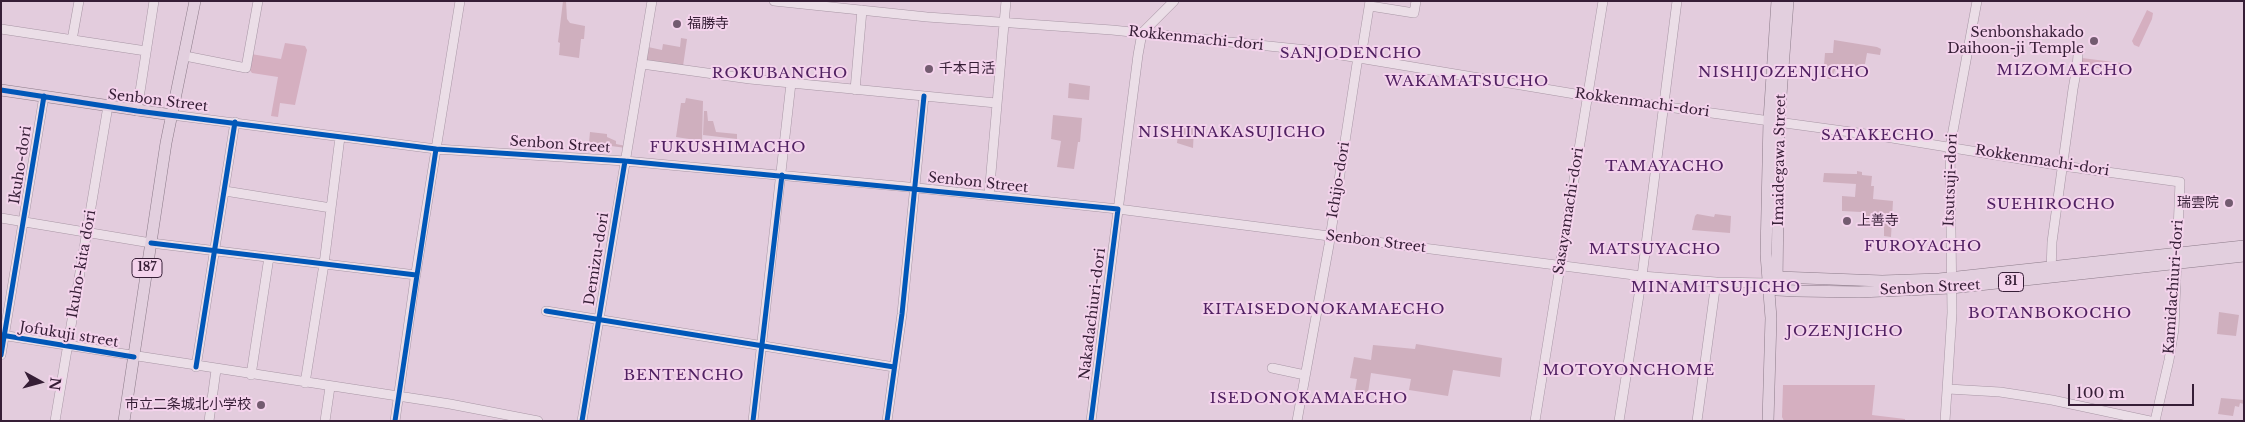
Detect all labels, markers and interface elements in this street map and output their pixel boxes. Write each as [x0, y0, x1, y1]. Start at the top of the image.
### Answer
place label: 福勝寺 [687, 16, 729, 32]
marker: 福勝寺 [671, 18, 683, 30]
street label: Rokkenmachi-dori [1128, 24, 1264, 54]
place label: Senbonshakado Daihoon-ji Temple [1947, 25, 2084, 58]
marker: Senbonshakado Daihoon-ji Temple [2088, 35, 2100, 47]
district label: SANJODENCHO [1278, 45, 1424, 63]
place label: 千本日活 [939, 61, 995, 77]
district label: MIZOMAECHO [1995, 62, 2135, 80]
marker: 千本日活 [923, 63, 935, 75]
district label: NISHIJOZENJICHO [1696, 64, 1872, 82]
district label: ROKUBANCHO [711, 65, 849, 83]
district label: WAKAMATSUCHO [1383, 73, 1551, 91]
street label: Rokkenmachi-dori [1574, 85, 1710, 121]
street label: Senbon Street [107, 87, 209, 115]
street label: Imaidegawa Street [1770, 94, 1790, 226]
district label: NISHINAKASUJICHO [1136, 124, 1328, 142]
street label: Ikuho-dori [7, 125, 35, 205]
district label: SATAKECHO [1820, 127, 1936, 145]
street label: Senbon Street [509, 133, 611, 157]
street label: Itsutsuji-dori [1941, 133, 1961, 227]
district label: FUKUSHIMACHO [648, 139, 808, 157]
street label: Ichijo-dori [1325, 141, 1353, 219]
street label: Rokkenmachi-dori [1974, 142, 2110, 180]
street label: Sasayamachi-dori [1551, 146, 1587, 276]
district label: TAMAYACHO [1604, 158, 1726, 176]
street label: Senbon Street [927, 169, 1029, 197]
place label: 瑞雲院 [2177, 195, 2219, 211]
district label: SUEHIROCHO [1985, 196, 2117, 214]
marker: 瑞雲院 [2223, 197, 2235, 209]
street label: Ikuho-kita dōri [64, 209, 100, 319]
street label: Demizu-dori [581, 211, 613, 307]
place label: 上善寺 [1857, 213, 1899, 229]
marker: 上善寺 [1841, 215, 1853, 227]
street label: Kamidachiuri-dori [2161, 219, 2187, 355]
street label: Senbon Street [1325, 228, 1427, 256]
district label: FUROYACHO [1863, 238, 1983, 256]
district label: MATSUYACHO [1587, 241, 1723, 259]
street label: Nakadachiuri-dori [1077, 247, 1109, 381]
road number: 187 [132, 258, 162, 278]
road number: 31 [1998, 272, 2024, 292]
street label: Senbon Street [1879, 277, 1981, 299]
district label: MINAMITSUJICHO [1629, 279, 1803, 297]
district label: KITAISEDONOKAMAECHO [1200, 301, 1448, 319]
district label: BOTANBOKOCHO [1966, 305, 2134, 323]
street label: Jofukuji street [18, 319, 120, 351]
district label: JOZENJICHO [1785, 323, 1905, 341]
north arrow [15, 357, 65, 407]
district label: MOTOYONCHOME [1541, 362, 1717, 380]
district label: BENTENCHO [622, 367, 746, 385]
scale bar [2070, 374, 2196, 406]
text: N [45, 376, 65, 391]
text: 100 m [2076, 383, 2125, 402]
district label: ISEDONOKAMAECHO [1208, 390, 1410, 408]
place label: 市立二条城北小学校 [125, 397, 251, 413]
marker: 市立二条城北小学校 [255, 399, 267, 411]

